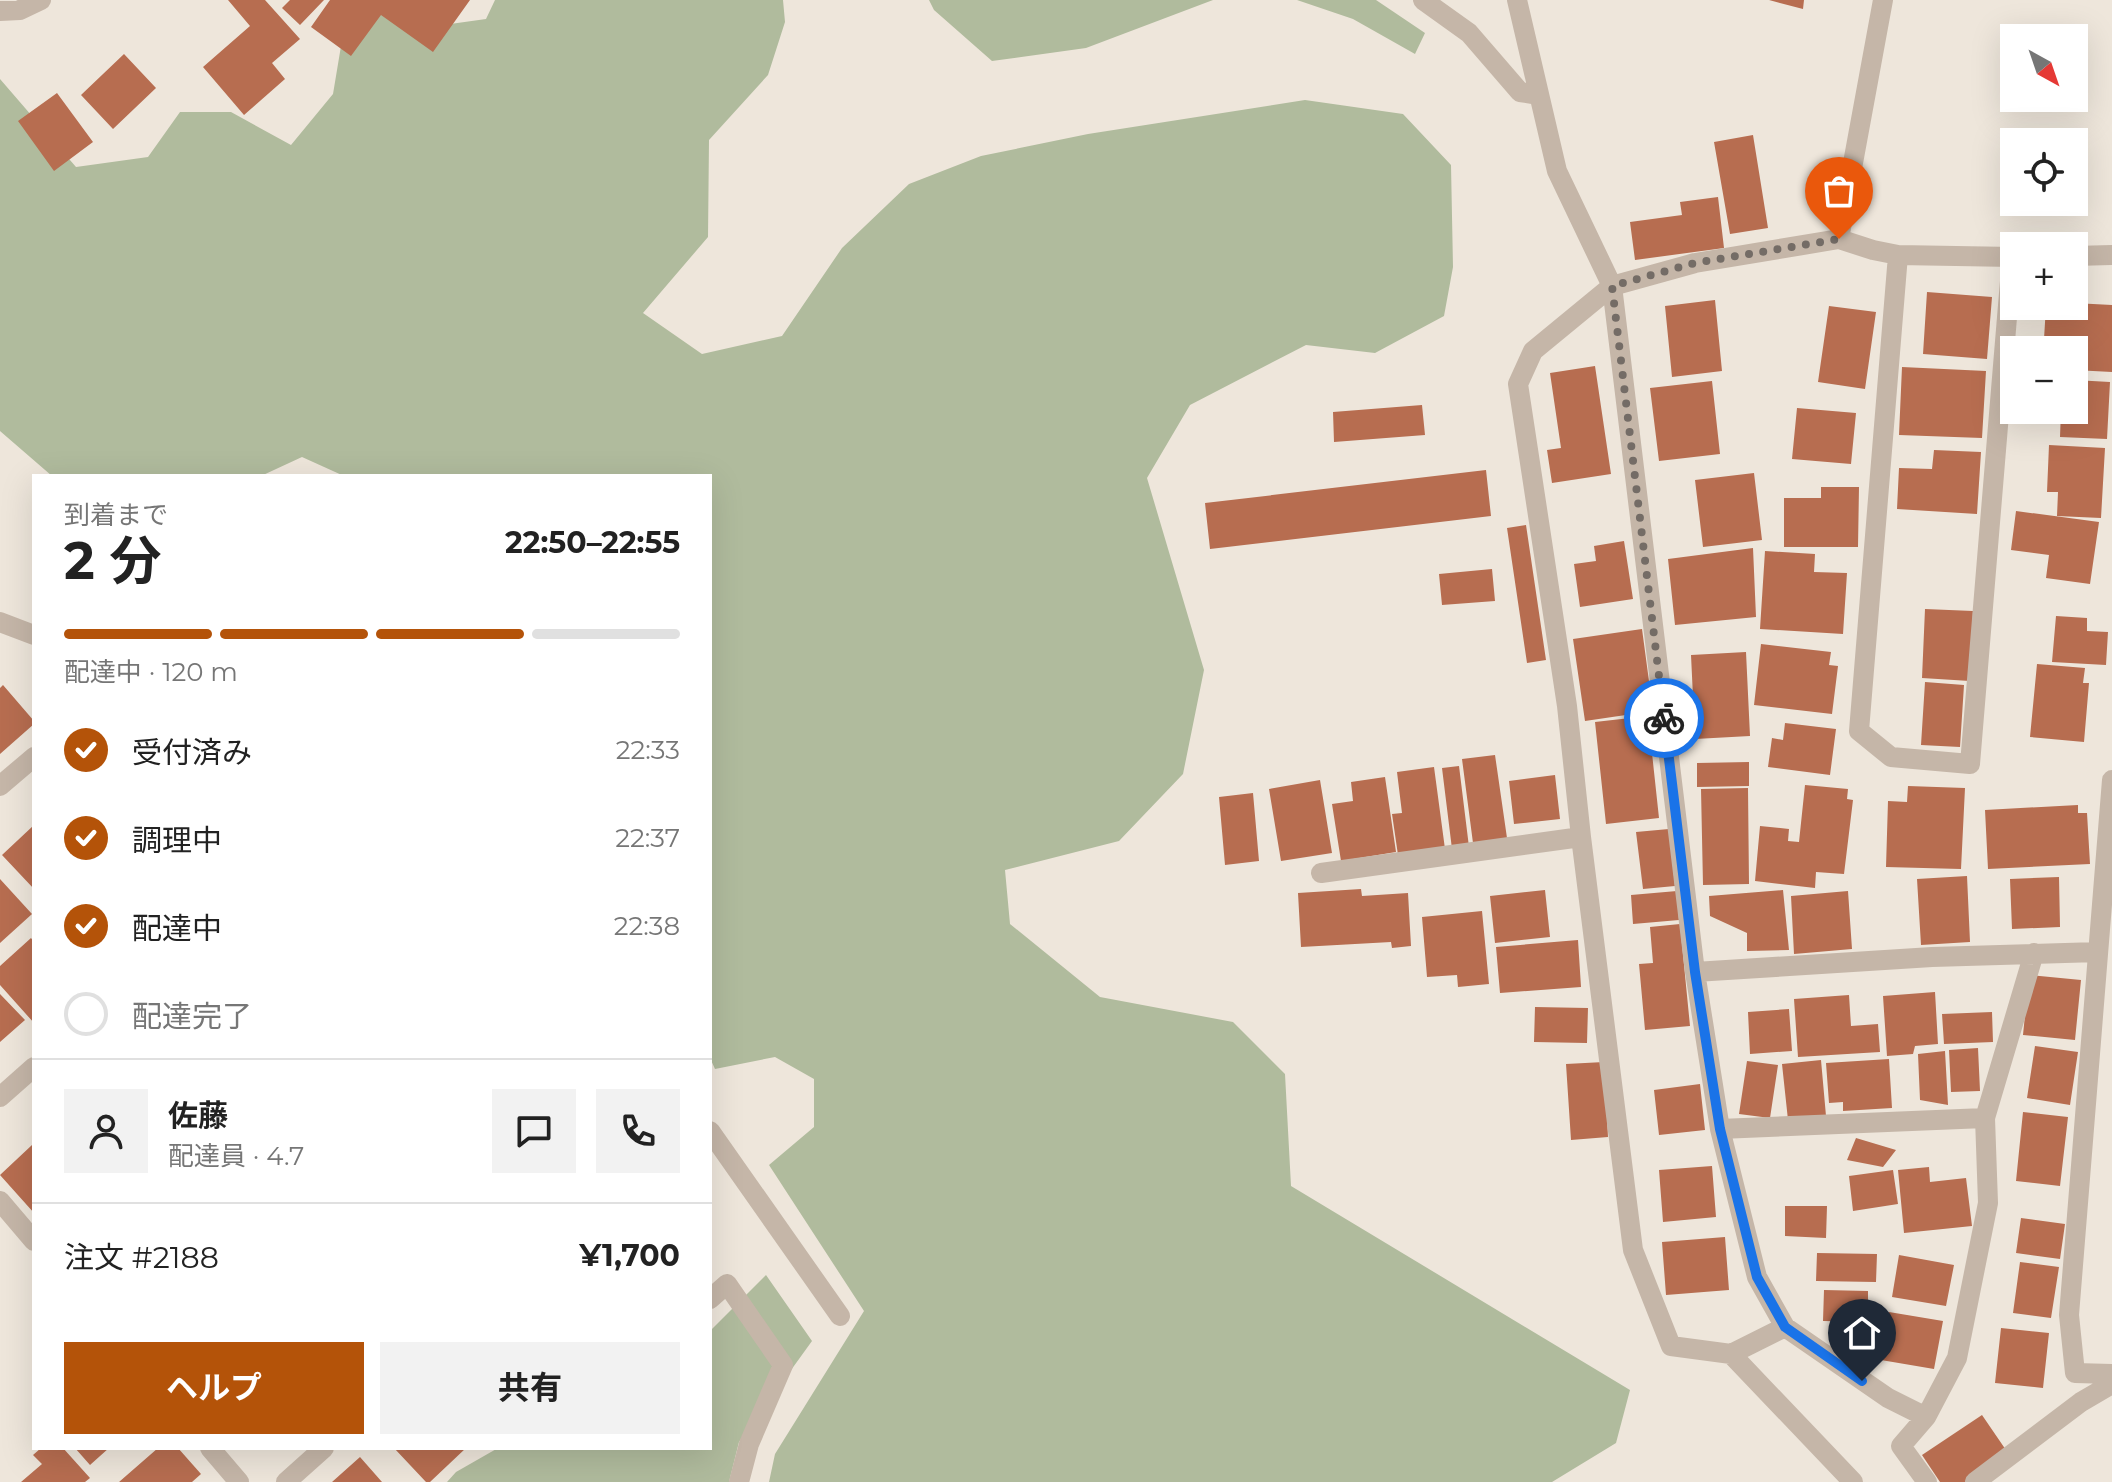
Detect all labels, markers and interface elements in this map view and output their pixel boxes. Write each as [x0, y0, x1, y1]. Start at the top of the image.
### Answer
north arrow [2000, 24, 2088, 112]
map controls [2000, 24, 2088, 424]
button: locate [2000, 128, 2088, 216]
pin [1805, 157, 1873, 239]
icon: bag [1817, 169, 1861, 213]
button: + [2000, 232, 2088, 320]
button: − [2000, 336, 2088, 424]
text: 到着まで [64, 499, 168, 531]
text: 22:50–22:55 [505, 524, 680, 561]
text: 2 分 [64, 529, 161, 592]
text: 配達中 · 120 m [64, 656, 238, 688]
courier [1624, 678, 1704, 758]
icon: bike [1642, 696, 1686, 740]
icon: check [64, 728, 108, 772]
text: 受付済み [132, 734, 252, 771]
text: 22:33 [616, 734, 680, 766]
icon: check [64, 816, 108, 860]
text: 調理中 [132, 822, 222, 859]
text: 22:37 [615, 822, 680, 854]
icon: check [64, 904, 108, 948]
text: 配達中 [132, 910, 222, 947]
text: 22:38 [614, 910, 680, 942]
text: 配達完了 [132, 998, 252, 1035]
button: person [64, 1089, 148, 1173]
button: chat [492, 1089, 576, 1173]
button: phone [596, 1089, 680, 1173]
text: 佐藤 [168, 1097, 228, 1134]
text: 配達員 · 4.7 [168, 1140, 304, 1172]
text: ¥1,700 [579, 1237, 680, 1274]
text: 注文 #2188 [64, 1239, 219, 1276]
pin [1828, 1299, 1896, 1381]
icon: home [1840, 1311, 1884, 1355]
button: ヘルプ [64, 1342, 364, 1434]
button: 共有 [380, 1342, 680, 1434]

